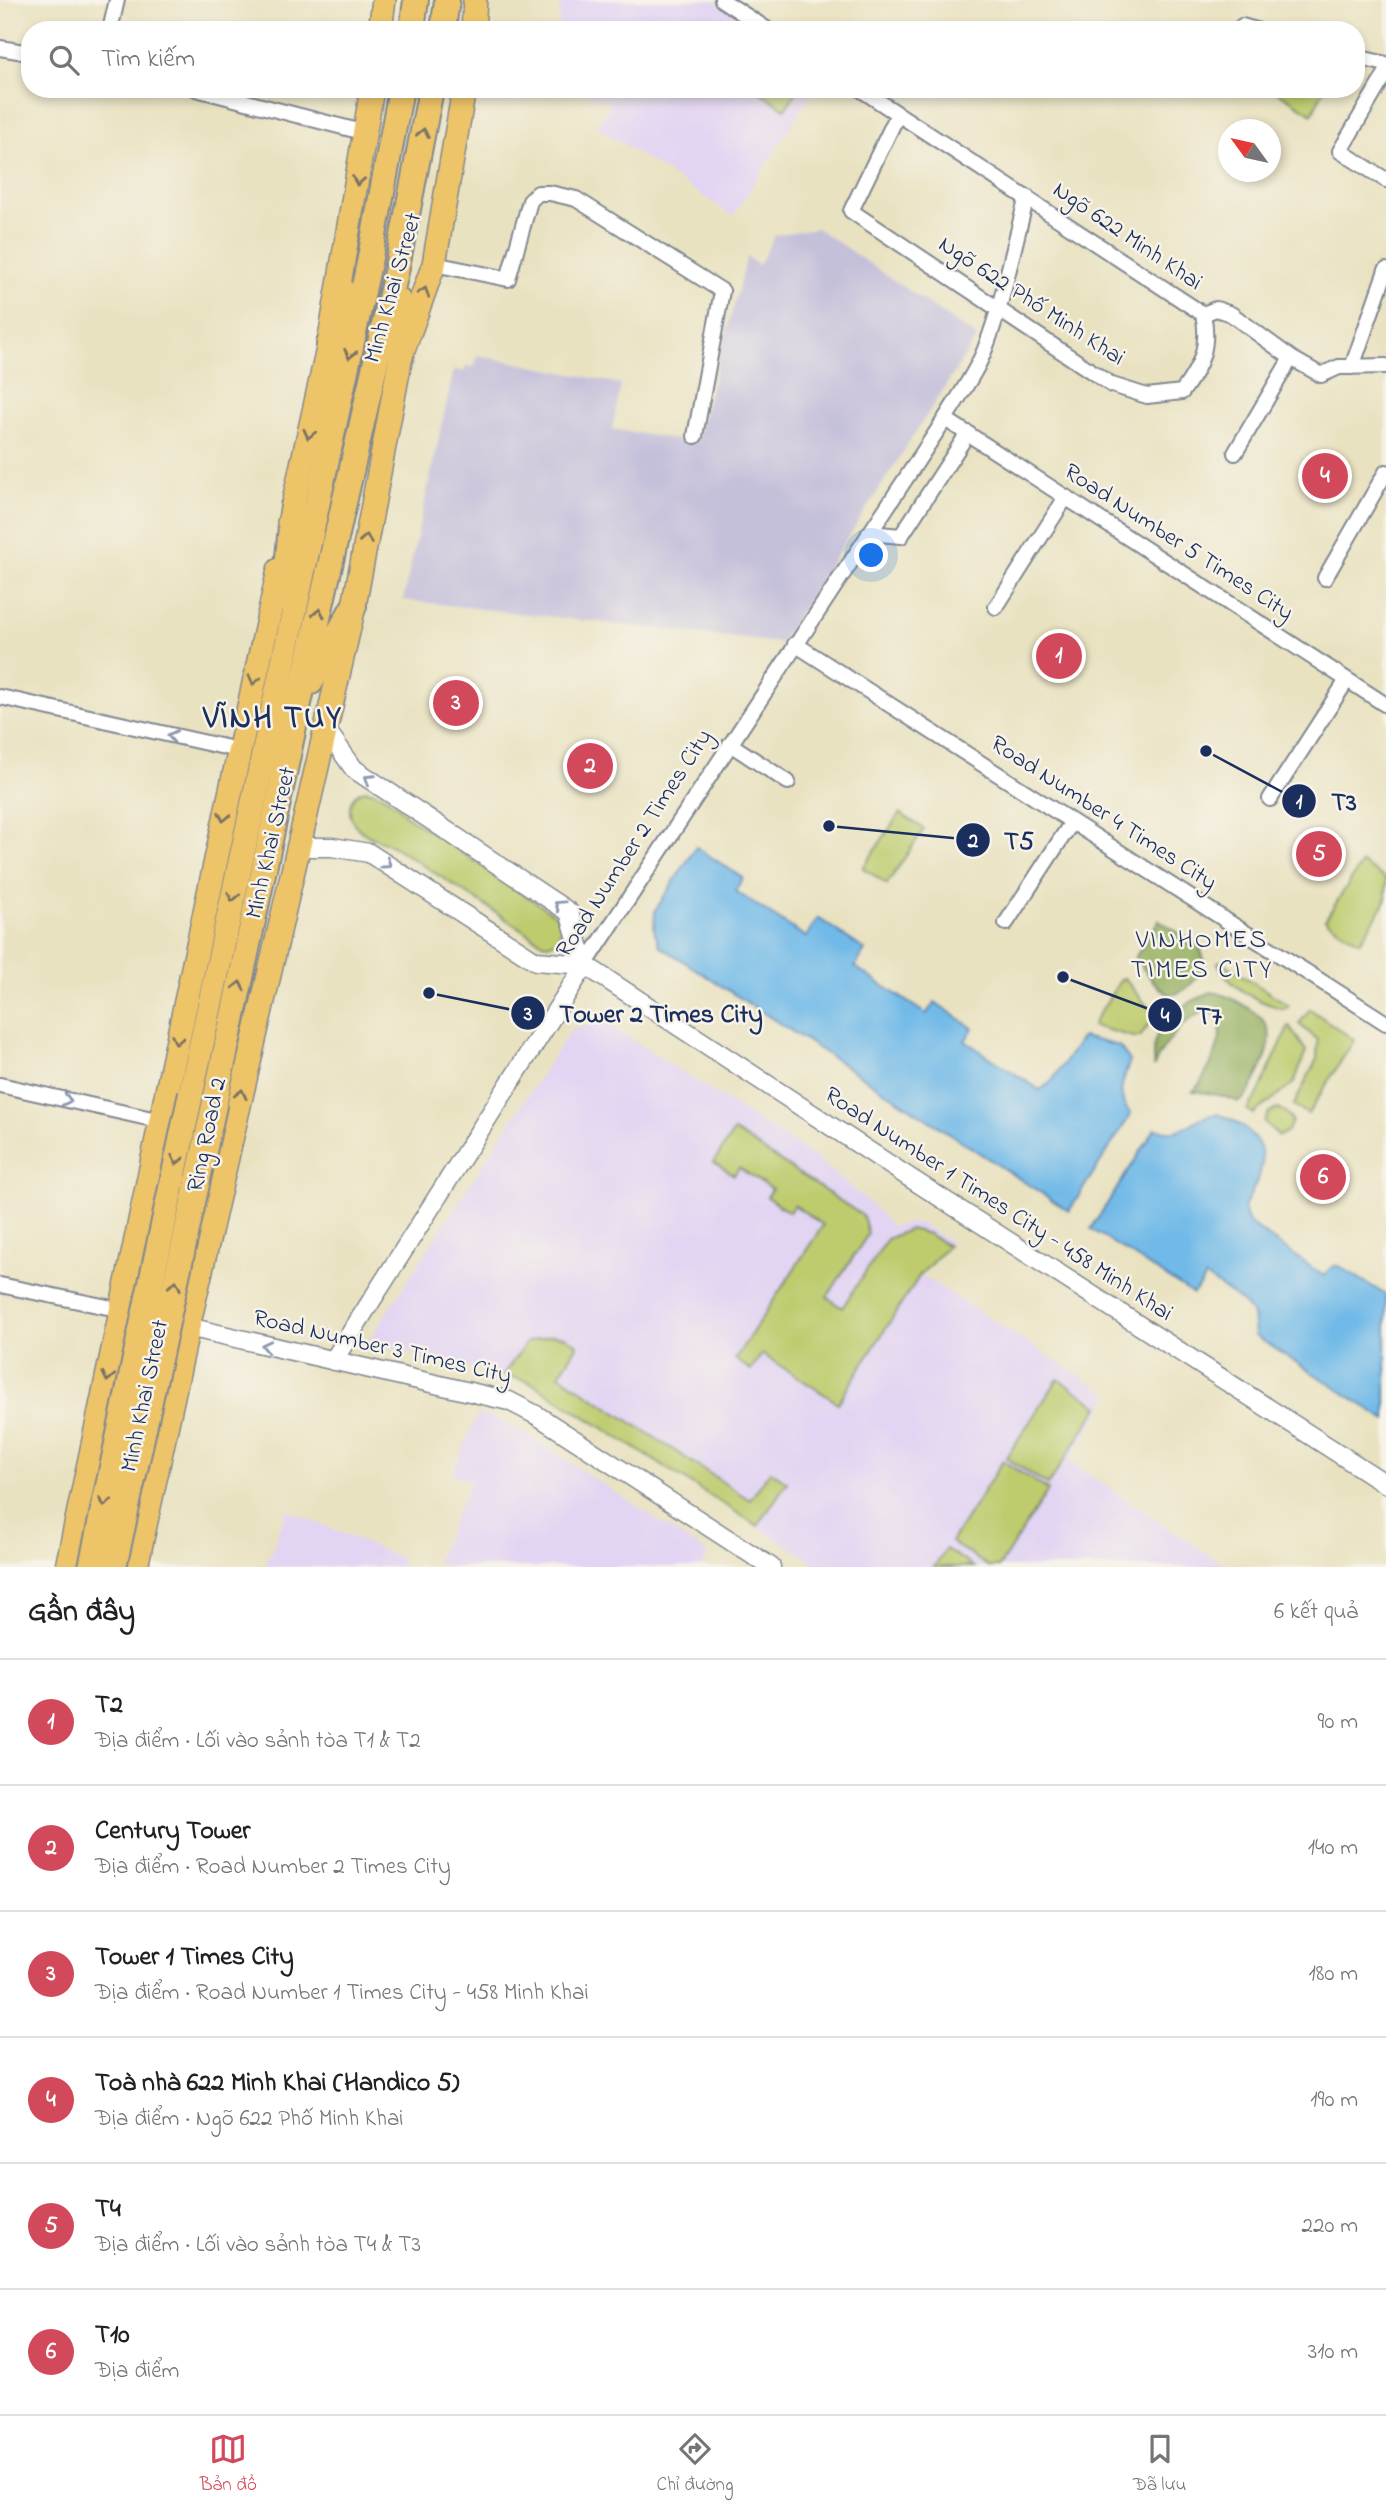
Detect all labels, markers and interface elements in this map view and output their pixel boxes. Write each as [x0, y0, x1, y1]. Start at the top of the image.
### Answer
search box [21, 21, 1365, 98]
icon: search [45, 41, 83, 79]
text: Tìm kiếm [101, 41, 195, 79]
north arrow [1218, 119, 1281, 182]
one-way arrow [415, 127, 430, 139]
street label: Ngõ 622 Minh Khai [1045, 174, 1209, 300]
one-way arrow [351, 175, 366, 187]
street label: Minh Khai Street [356, 209, 432, 367]
street label: Ngõ 622 Phố Minh Khai [931, 228, 1131, 376]
one-way arrow [416, 286, 430, 298]
one-way arrow [343, 348, 358, 360]
one-way arrow [303, 428, 317, 440]
pin: 4 [1302, 450, 1348, 502]
street label: Road Number 5 Times City [1056, 455, 1300, 631]
one-way arrow [358, 533, 373, 545]
your location [854, 538, 888, 572]
one-way arrow [311, 607, 325, 619]
pin: 1 [1036, 630, 1082, 682]
one-way arrow [248, 674, 262, 686]
pin: 3 [433, 677, 479, 729]
district label: VĨNH TUY [202, 696, 343, 743]
street label: Road Number 2 Times City [550, 725, 720, 963]
street label: Road Number 4 Times City [982, 727, 1223, 901]
one-way arrow [166, 729, 178, 744]
pin: 2 [567, 740, 613, 792]
street label: Minh Khai Street [238, 764, 306, 922]
one-way arrow [364, 774, 377, 787]
callout: T3 [1282, 777, 1370, 824]
text: T3 [1331, 785, 1357, 823]
text: 1 [1296, 788, 1303, 818]
one-way arrow [218, 811, 233, 823]
callout: T5 [956, 816, 1048, 863]
text: T5 [1004, 824, 1034, 862]
text: 2 [967, 827, 979, 857]
pin: 5 [1296, 828, 1342, 880]
one-way arrow [379, 856, 392, 869]
one-way arrow [227, 891, 242, 903]
one-way arrow [554, 901, 567, 913]
district label: VINHOMES TIMES CITY [1131, 922, 1273, 990]
one-way arrow [231, 980, 246, 992]
callout: Tower 2 Times City [511, 989, 777, 1036]
callout: T7 [1148, 991, 1236, 1038]
text: Tower 2 Times City [559, 997, 763, 1035]
text: T7 [1196, 999, 1222, 1037]
text: 3 [523, 1000, 533, 1030]
text: 4 [1161, 1002, 1170, 1032]
one-way arrow [171, 1034, 186, 1046]
street label: Ring Road 2 [179, 1074, 237, 1196]
street label: Road Number 1 Times City - 458 Minh Khai [816, 1079, 1179, 1332]
one-way arrow [233, 1088, 248, 1100]
one-way arrow [61, 1091, 73, 1106]
pin: 6 [1300, 1151, 1346, 1203]
one-way arrow [171, 1154, 186, 1166]
one-way arrow [167, 1279, 182, 1291]
street label: Road Number 3 Times City [249, 1301, 515, 1396]
street label: Minh Khai Street [113, 1317, 179, 1475]
one-way arrow [260, 1340, 272, 1354]
one-way arrow [101, 1371, 116, 1383]
one-way arrow [99, 1496, 114, 1508]
text: Gần đây [28, 1591, 135, 1635]
text: 6 kết quả [1274, 1596, 1358, 1629]
text: T2 [95, 1687, 123, 1725]
text: 1 [47, 1706, 55, 1739]
text: 90 m [1318, 1706, 1358, 1739]
text: Địa điểm · Lối vào sảnh tòa T1 & T2 [95, 1725, 421, 1758]
text: Century Tower [95, 1813, 250, 1851]
text: 2 [45, 1832, 57, 1865]
text: 140 m [1308, 1832, 1358, 1865]
text: Địa điểm · Road Number 2 Times City [95, 1851, 451, 1884]
text: Tower 1 Times City [95, 1939, 294, 1977]
text: 3 [46, 1958, 56, 1991]
text: 180 m [1309, 1958, 1358, 1991]
text: Địa điểm · Road Number 1 Times City - 458 Minh Khai [95, 1977, 589, 2010]
text: Toà nhà 622 Minh Khai (Handico 5) [95, 2065, 459, 2103]
text: 4 [46, 2084, 56, 2117]
text: 190 m [1310, 2084, 1358, 2117]
text: Địa điểm · Ngõ 622 Phố Minh Khai [95, 2103, 403, 2136]
text: T4 [95, 2191, 121, 2229]
text: 5 [44, 2210, 58, 2243]
text: 220 m [1302, 2210, 1358, 2243]
text: Địa điểm · Lối vào sảnh tòa T4 & T3 [95, 2229, 421, 2262]
text: T10 [95, 2317, 129, 2355]
text: 6 [46, 2336, 56, 2369]
text: 310 m [1308, 2336, 1358, 2369]
text: Địa điểm [95, 2355, 179, 2388]
tab: Bản đồ [200, 2430, 257, 2499]
tab: Chỉ đường [657, 2430, 733, 2499]
tab: Đã lưu [1133, 2430, 1186, 2499]

